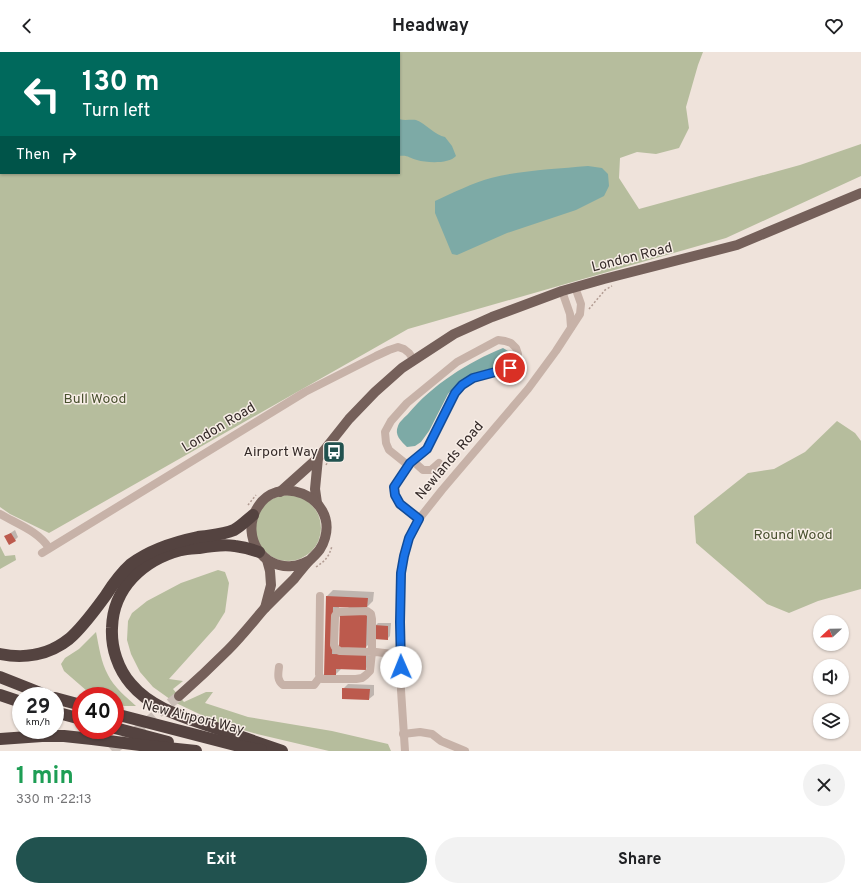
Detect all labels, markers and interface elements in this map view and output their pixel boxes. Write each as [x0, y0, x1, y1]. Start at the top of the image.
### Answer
icon: back [16, 15, 38, 37]
text: Headway [392, 15, 469, 38]
icon: heart [823, 15, 845, 37]
text: 130 m [82, 65, 160, 101]
icon: left [16, 68, 68, 120]
text: Turn left [82, 100, 150, 123]
icon: right [58, 144, 80, 166]
text: Then [16, 146, 50, 165]
street label: London Road [590, 240, 674, 276]
pin [493, 351, 527, 385]
icon: arrive [499, 357, 521, 379]
park label: Bull Wood [64, 391, 126, 408]
street label: London Road [179, 399, 259, 457]
street label: Newlands Road [412, 418, 488, 504]
bus stop icon: Airport Way [321, 439, 347, 465]
place label: Airport Way [244, 444, 318, 461]
park label: Round Wood [753, 527, 833, 544]
north arrow [813, 615, 849, 651]
map controls [813, 615, 849, 739]
position arrow [380, 646, 422, 688]
button: sound [813, 659, 849, 695]
speed limit sign: 40 [72, 687, 124, 739]
text: 29 [26, 695, 50, 721]
street label: New Airport Way [140, 697, 246, 739]
button: layers [813, 703, 849, 739]
text: km/h [26, 716, 50, 729]
text: 1 min [16, 762, 74, 792]
button: close [803, 764, 845, 806]
text: 330 m · 22:13 [16, 792, 92, 808]
button: Exit [16, 837, 427, 883]
button: Share [435, 837, 845, 883]

